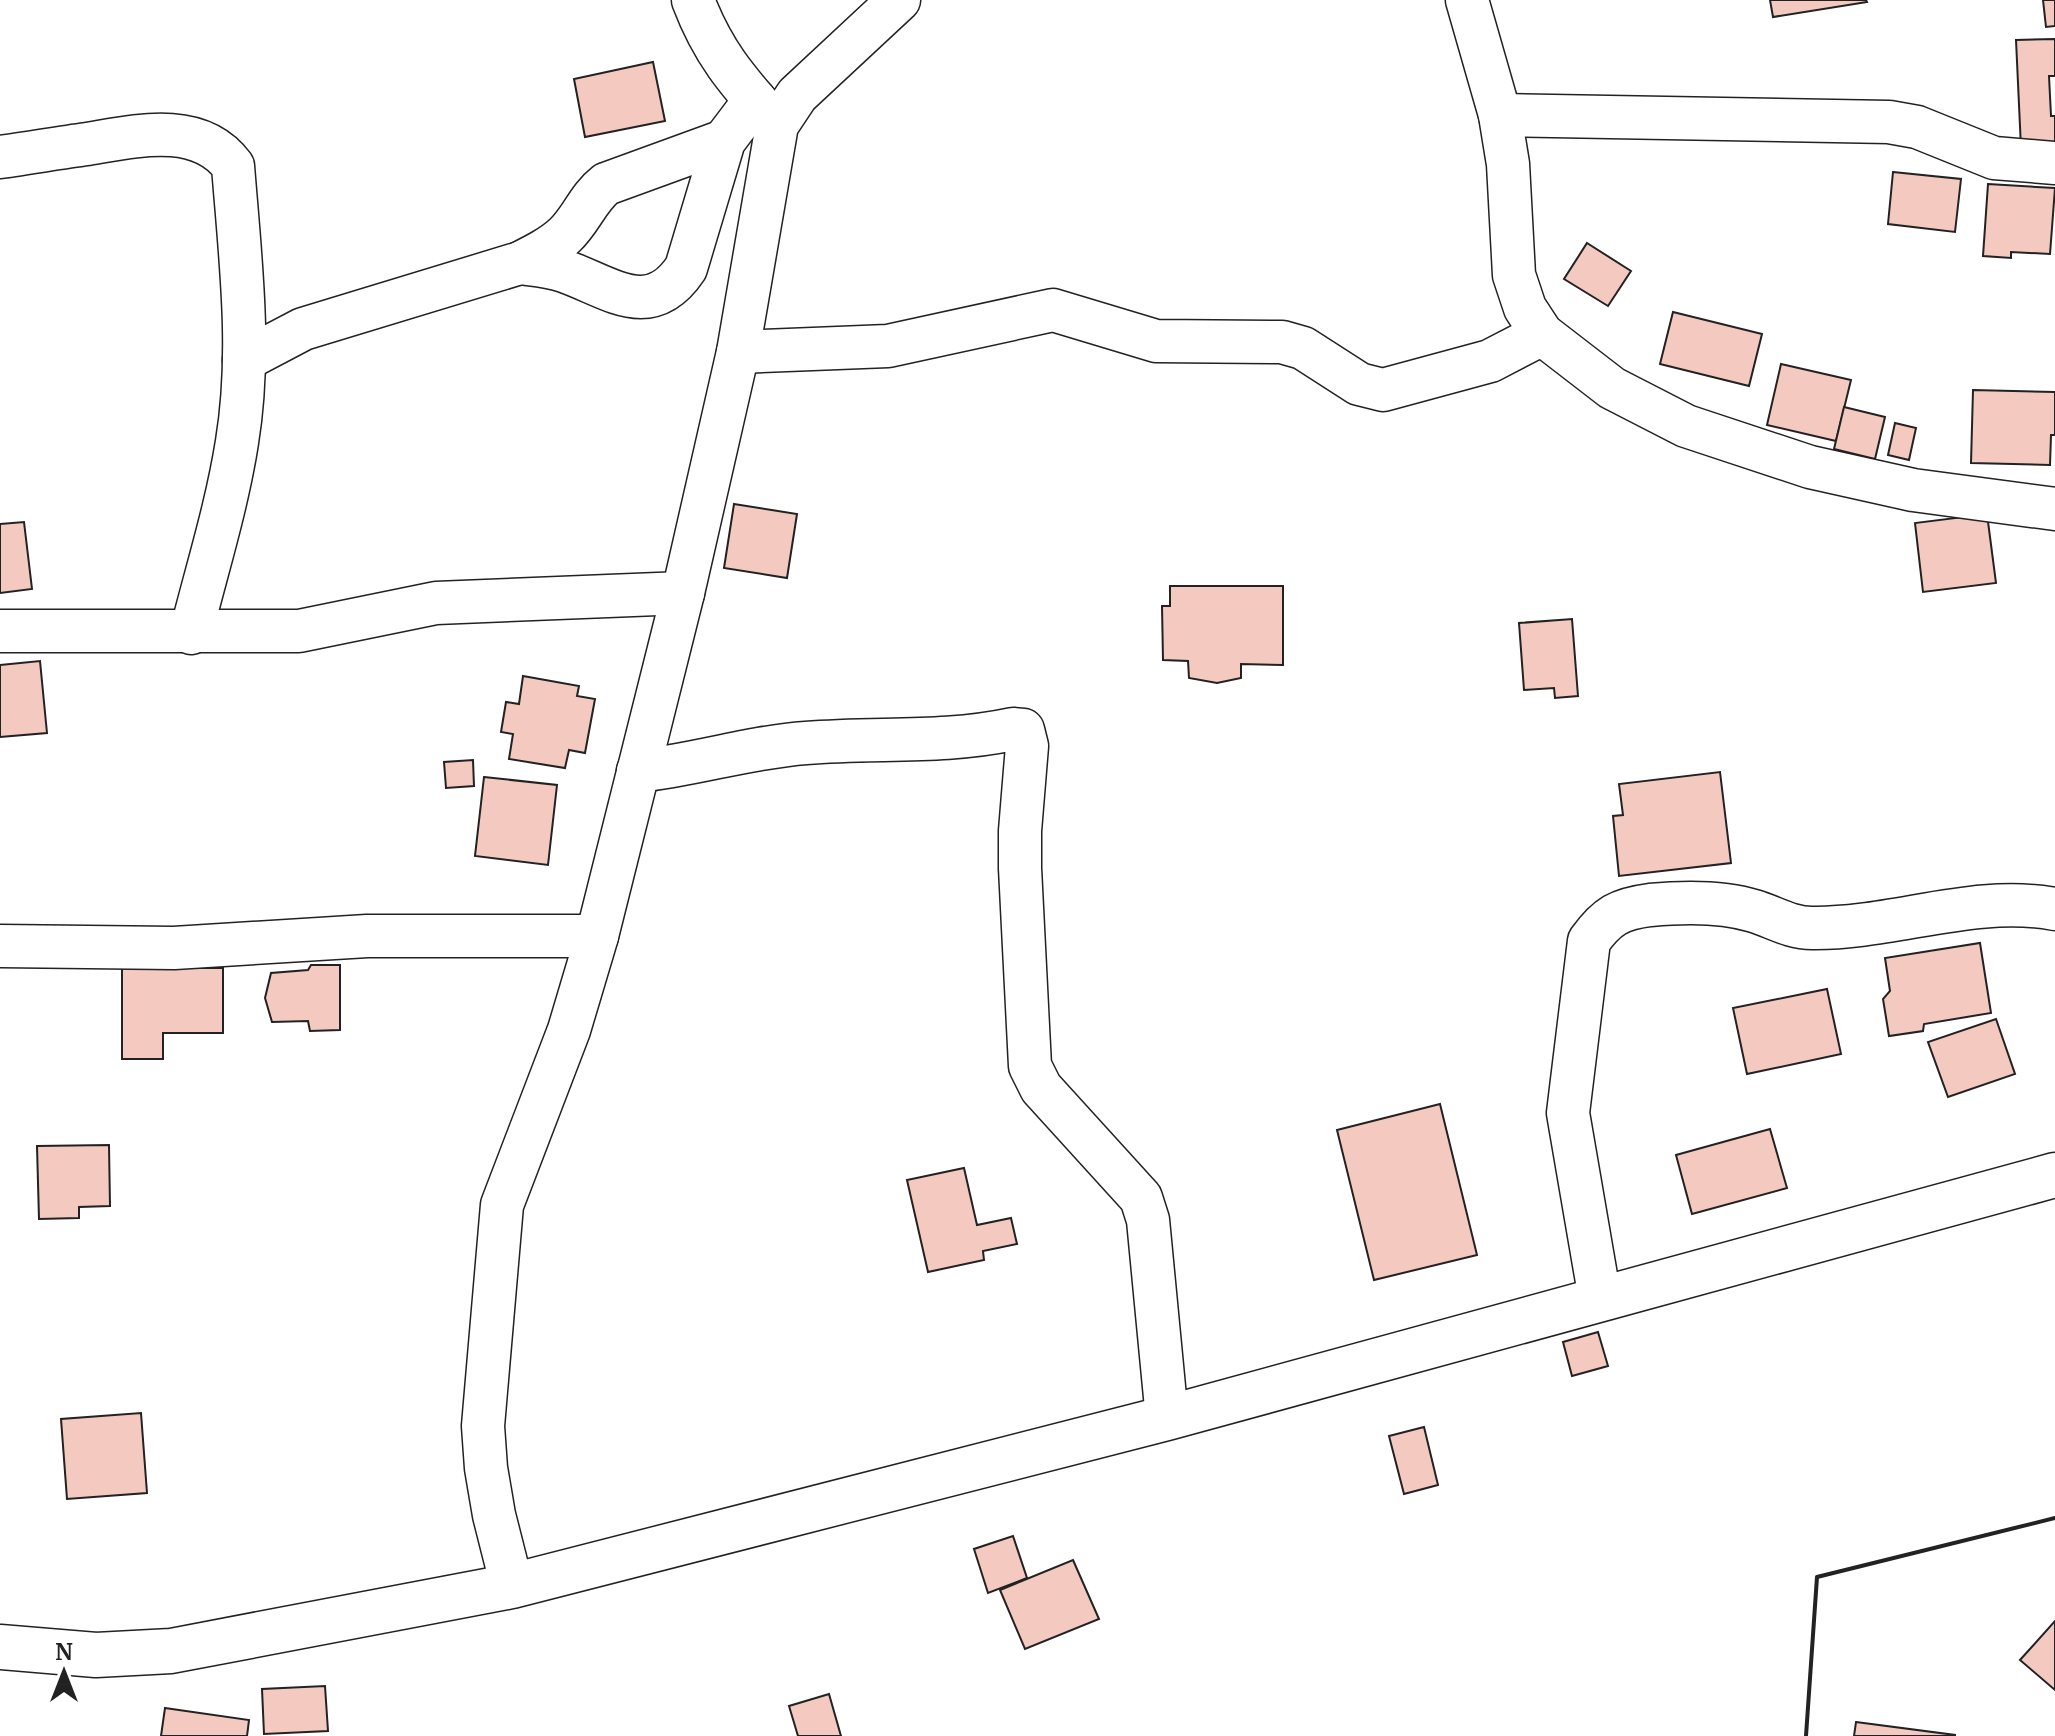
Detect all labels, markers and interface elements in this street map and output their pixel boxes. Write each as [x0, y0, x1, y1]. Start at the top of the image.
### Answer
north arrow [24, 1632, 104, 1712]
text: N [55, 1638, 73, 1666]

